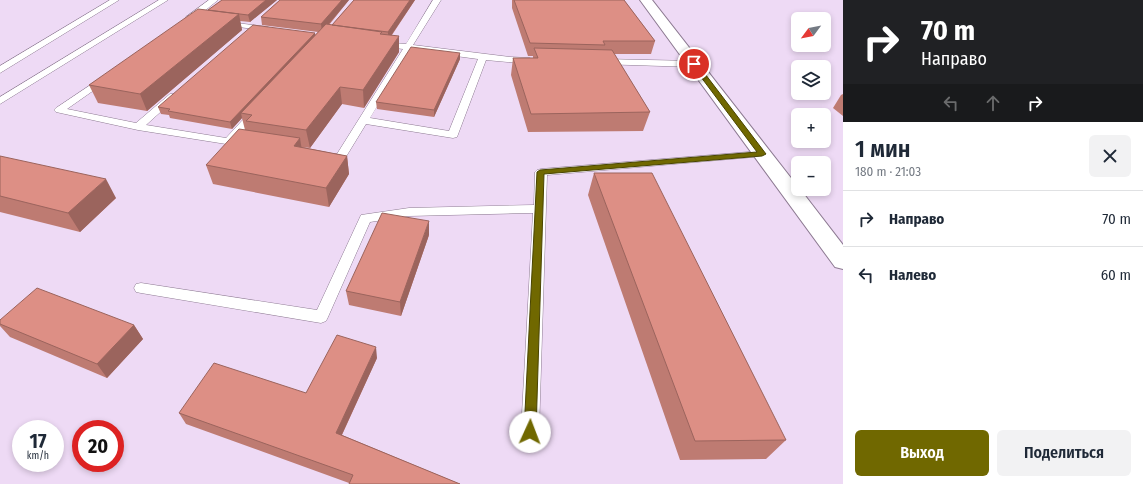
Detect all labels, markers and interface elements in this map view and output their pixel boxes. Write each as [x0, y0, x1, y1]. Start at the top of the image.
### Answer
north arrow [791, 12, 831, 52]
map controls [791, 12, 831, 196]
text: 70 m [921, 14, 975, 47]
icon: right [855, 16, 907, 68]
pin [677, 47, 711, 81]
text: Направо [921, 48, 987, 70]
icon: arrive [683, 53, 705, 75]
button: layers [791, 60, 831, 100]
icon: left [940, 92, 962, 114]
icon: ahead [982, 92, 1004, 114]
icon: right [1024, 92, 1046, 114]
button: + [791, 108, 831, 148]
text: 1 мин [855, 135, 911, 163]
button: close [1089, 135, 1131, 177]
button: − [791, 156, 831, 196]
text: 180 m · 21:03 [855, 164, 921, 179]
icon: right [855, 208, 877, 230]
text: Направо [889, 210, 944, 228]
text: 70 m [1102, 210, 1131, 228]
icon: left [855, 264, 877, 286]
text: Налево [889, 266, 936, 284]
text: 60 m [1101, 266, 1131, 284]
position arrow [509, 411, 551, 453]
speed limit sign: 20 [72, 420, 124, 472]
text: 17 [30, 429, 46, 453]
button: Выход [855, 430, 989, 476]
button: Поделиться [997, 430, 1131, 476]
text: km/h [27, 450, 49, 462]

